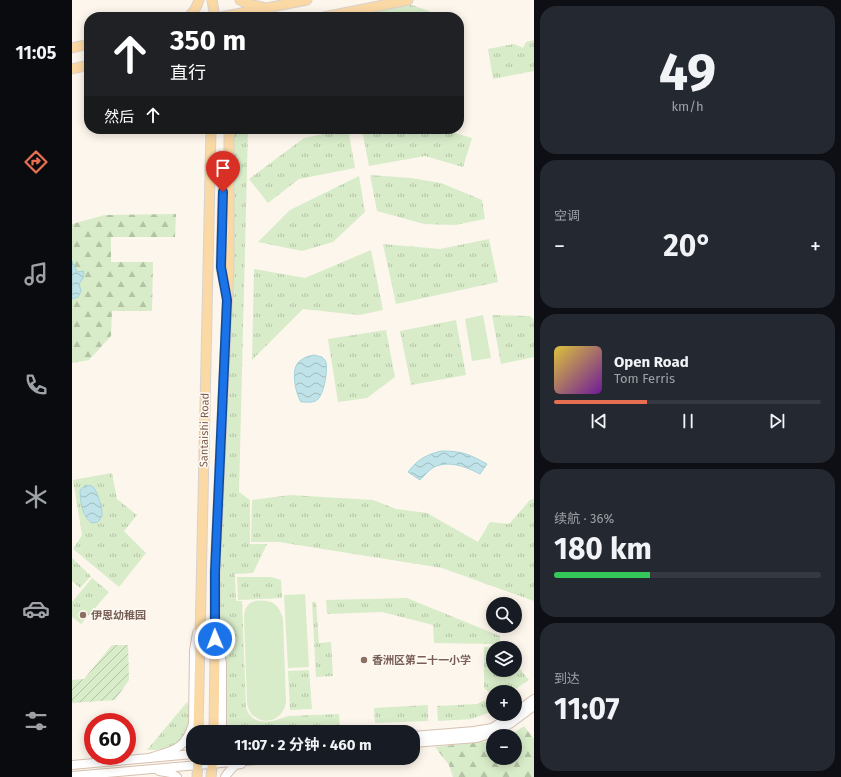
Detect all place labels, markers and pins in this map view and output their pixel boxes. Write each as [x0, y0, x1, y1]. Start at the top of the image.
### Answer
pin [206, 151, 240, 192]
place label: 伊恩幼稚园 [91, 609, 146, 622]
marker: 伊恩幼稚园 [78, 610, 88, 620]
place label: 香洲区第二十一小学 [372, 654, 471, 667]
marker: 香洲区第二十一小学 [359, 655, 369, 665]

